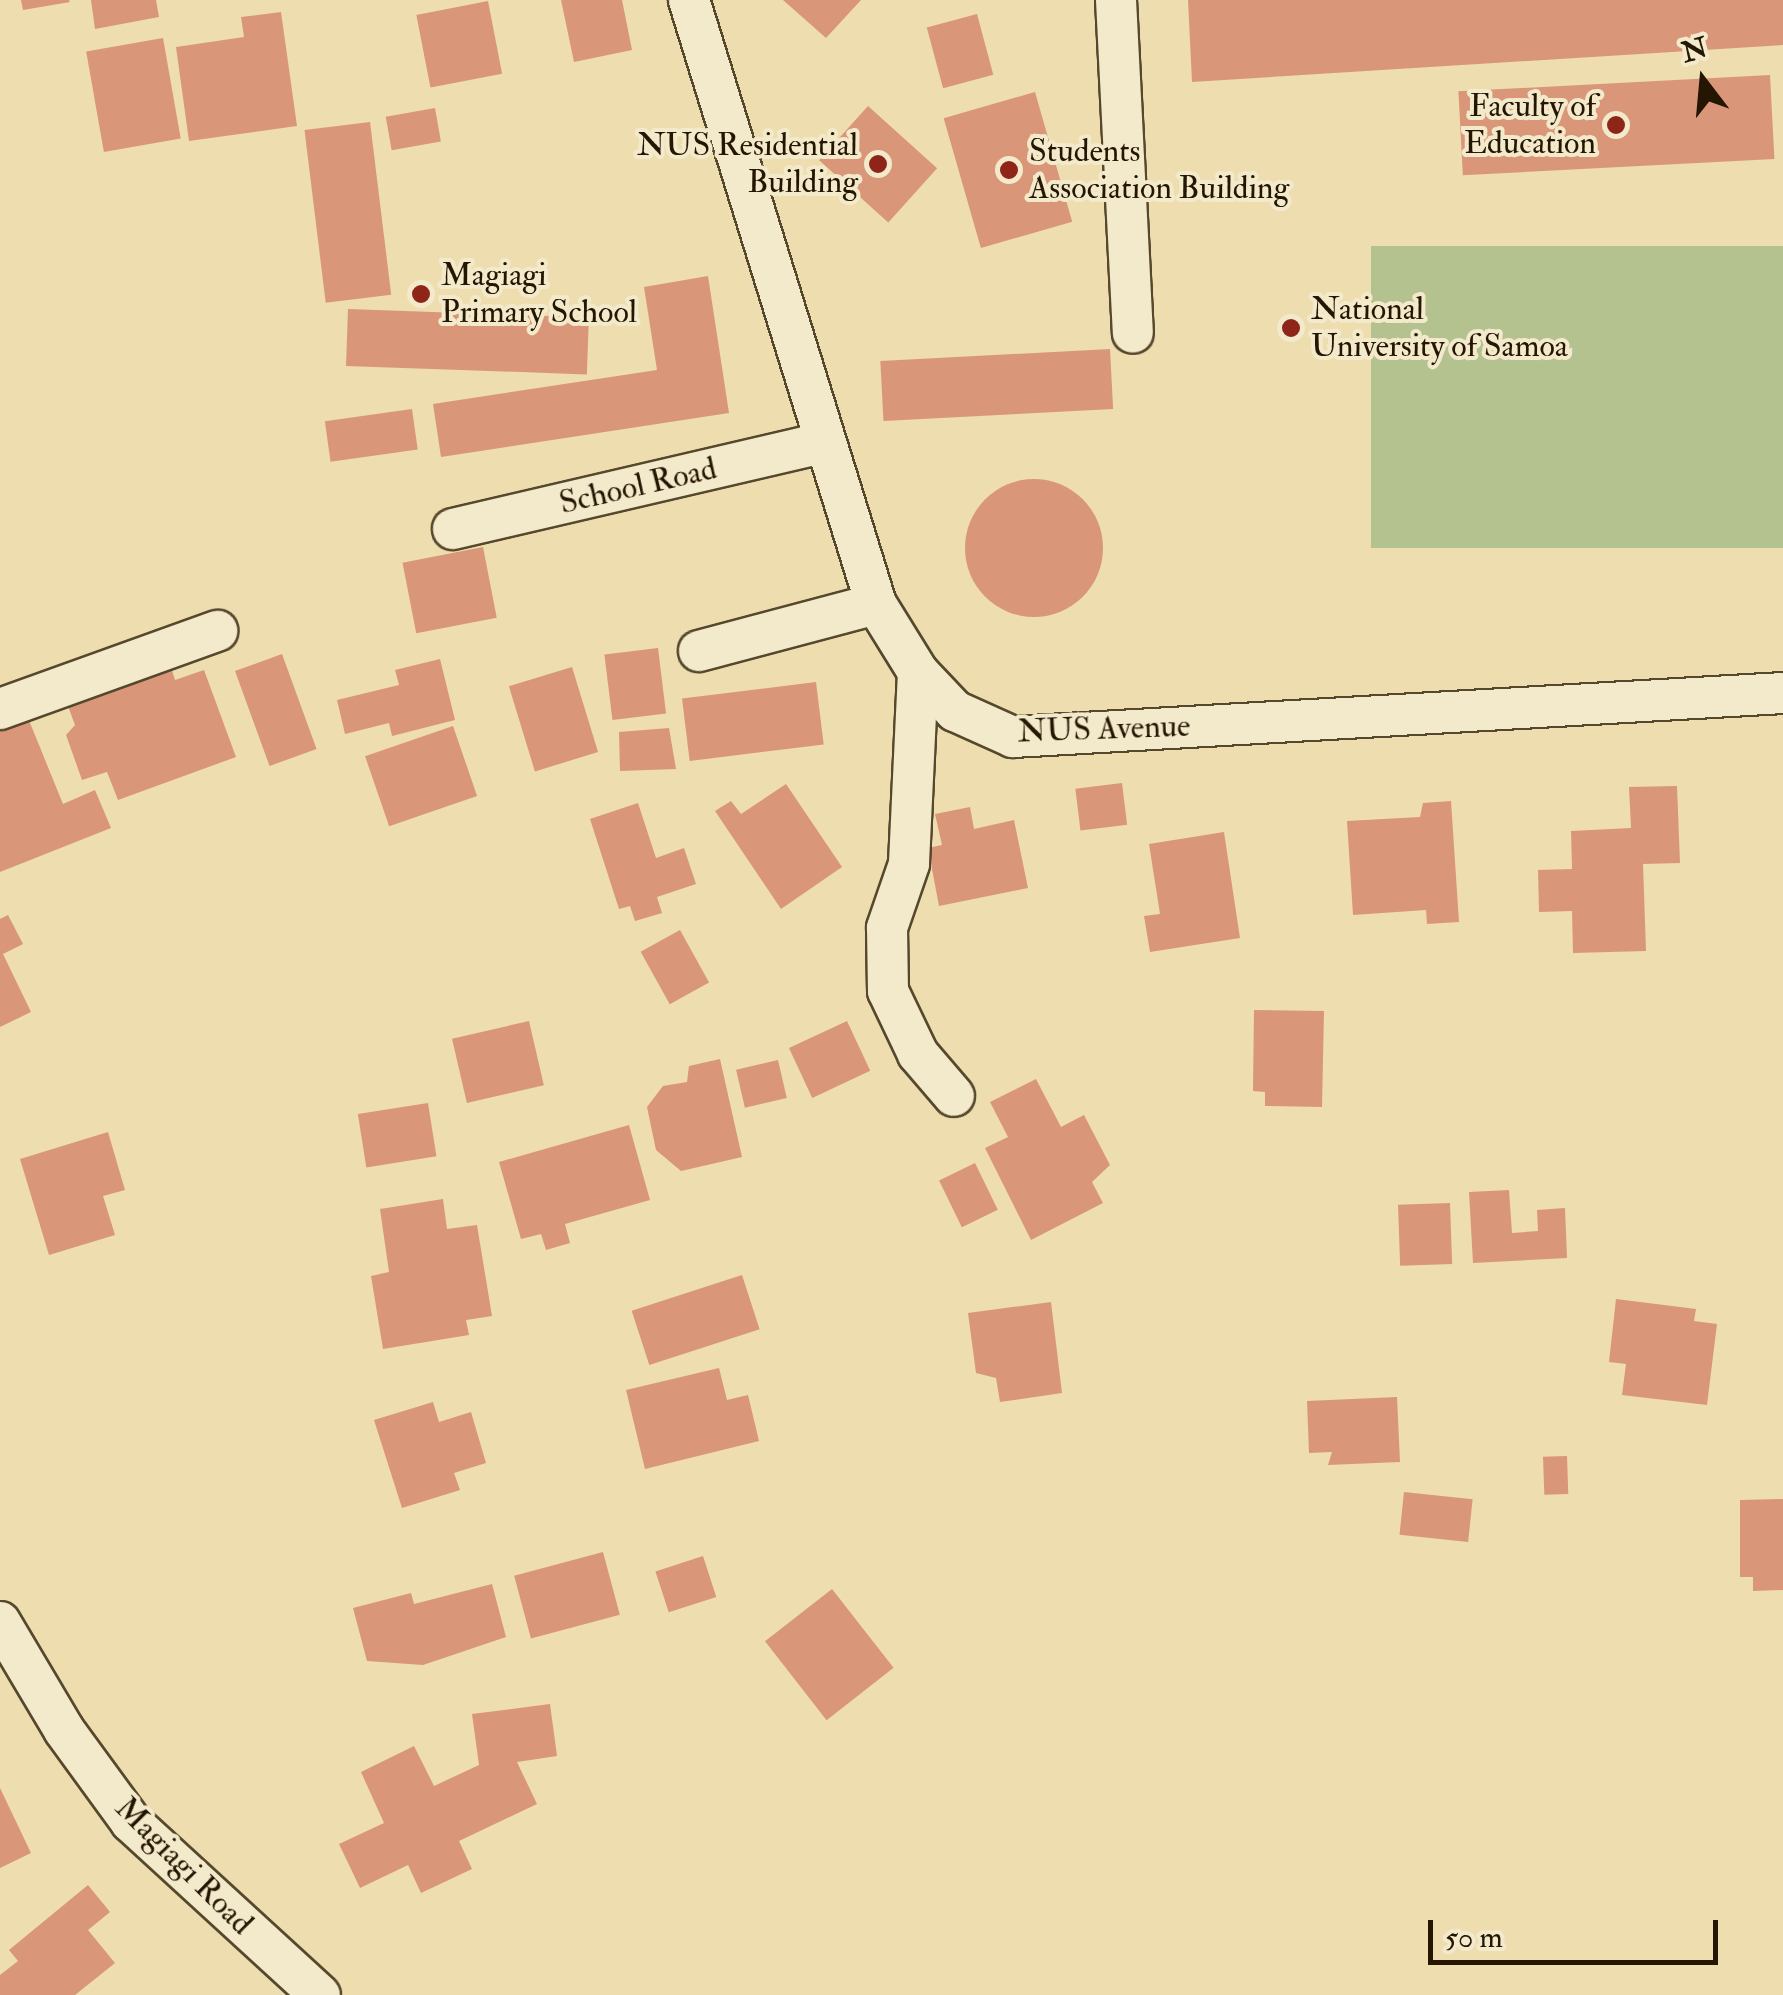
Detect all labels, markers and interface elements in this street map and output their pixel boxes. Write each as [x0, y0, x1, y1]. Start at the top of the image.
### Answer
north arrow [1653, 30, 1753, 130]
text: N [1678, 30, 1711, 71]
place label: Faculty of Education [1464, 88, 1596, 163]
marker: Faculty of Education [1605, 114, 1627, 136]
place label: NUS Residential Building [637, 127, 858, 202]
place label: Students Association Building [1029, 133, 1289, 208]
marker: NUS Residential Building [867, 153, 889, 175]
marker: Students Association Building [998, 159, 1020, 181]
place label: Magiagi Primary School [441, 257, 637, 332]
marker: Magiagi Primary School [410, 283, 432, 305]
place label: National University of Samoa [1311, 291, 1568, 366]
marker: National University of Samoa [1280, 317, 1302, 339]
street label: School Road [556, 449, 720, 523]
street label: NUS Avenue [1017, 707, 1191, 751]
street label: Magiagi Road [107, 1789, 261, 1943]
scale bar [1433, 1900, 1723, 1962]
text: 50 m [1445, 1919, 1503, 1956]

